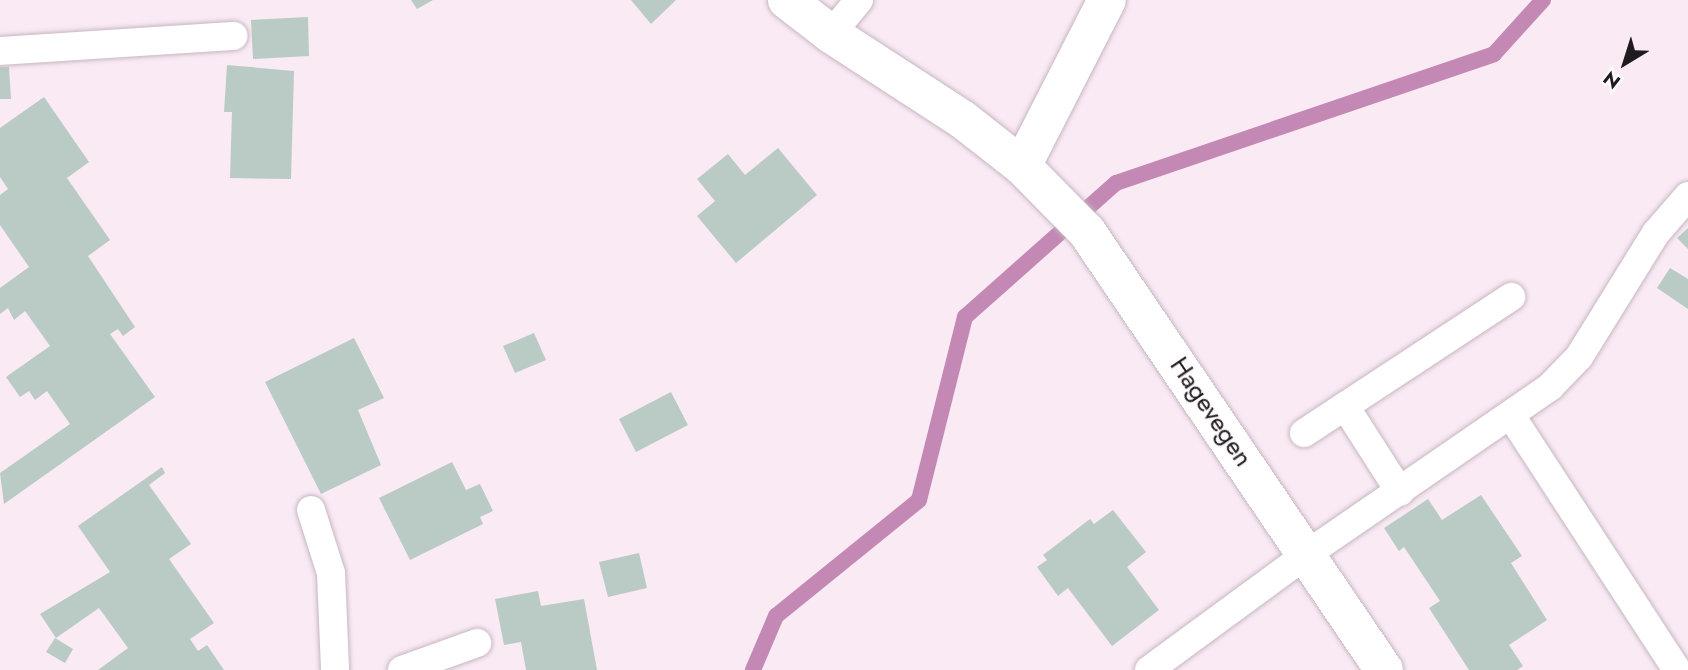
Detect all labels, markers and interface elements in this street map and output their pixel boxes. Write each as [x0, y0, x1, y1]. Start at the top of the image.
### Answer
north arrow [1590, 28, 1660, 98]
text: N [1598, 65, 1626, 95]
street label: Hagevegen [1163, 351, 1259, 473]

